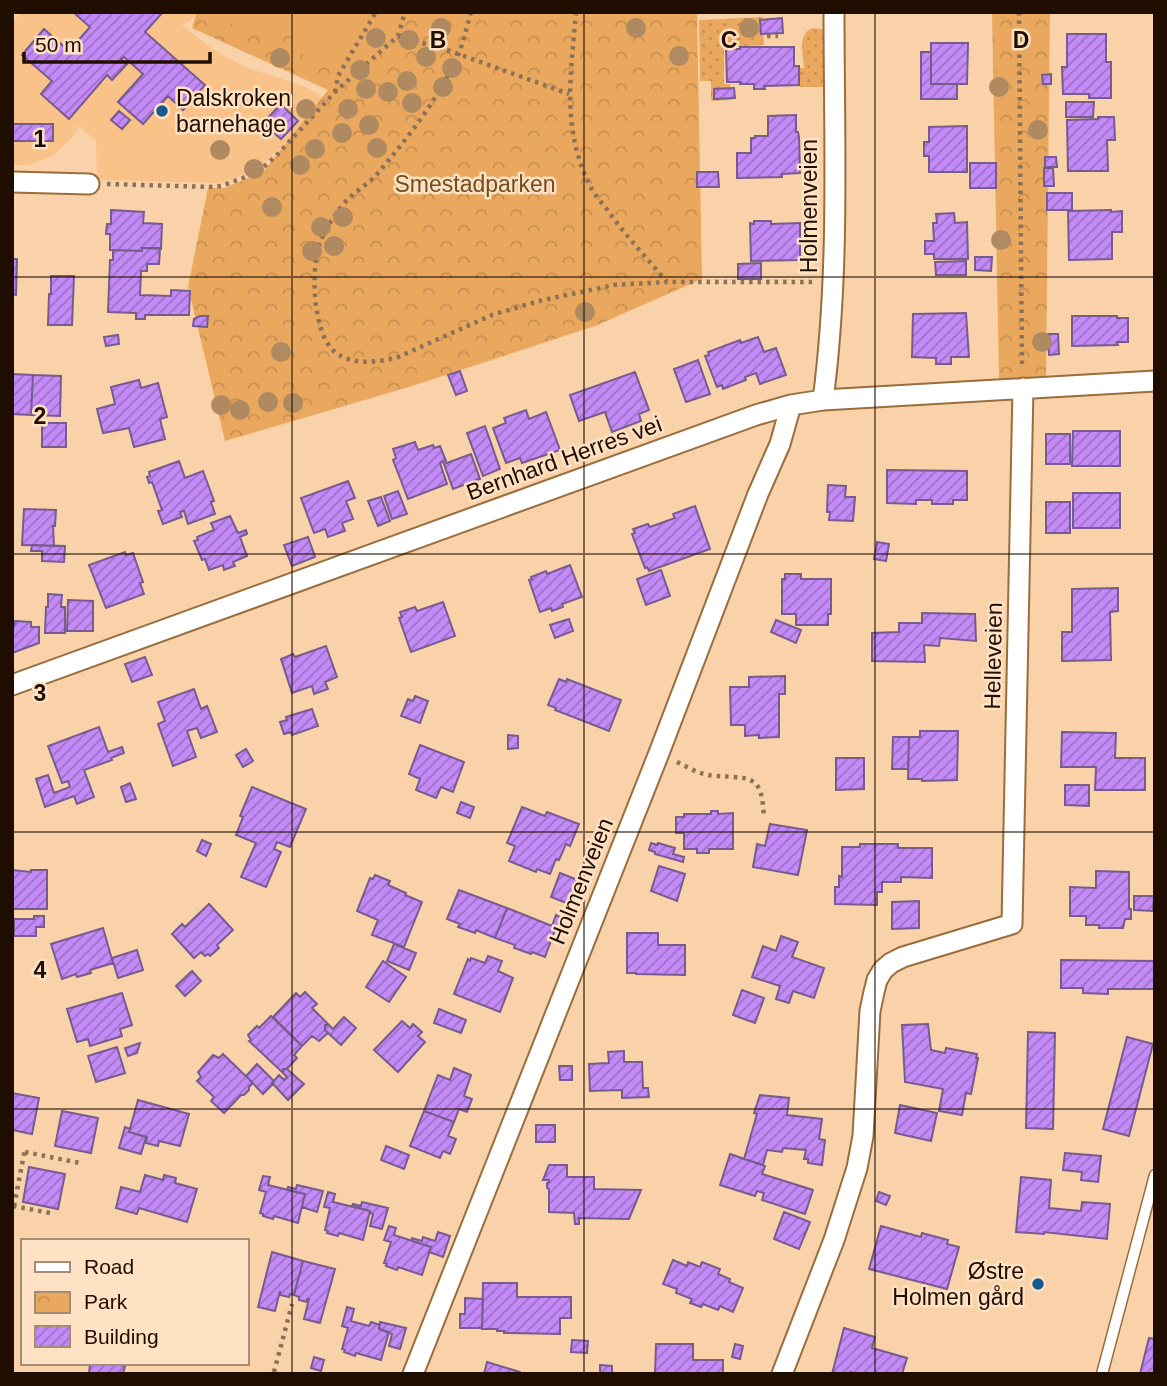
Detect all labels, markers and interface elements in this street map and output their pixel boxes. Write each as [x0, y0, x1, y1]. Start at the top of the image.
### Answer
scale bar [24, 21, 210, 65]
text: B [430, 27, 446, 53]
text: C [721, 27, 737, 53]
text: D [1013, 27, 1029, 53]
text: 50 m [35, 33, 82, 56]
place label: Dalskroken barnehage [176, 85, 291, 137]
marker: Dalskroken barnehage [154, 103, 170, 119]
text: 1 [34, 126, 47, 152]
street label: Holmenveien [796, 139, 822, 273]
park label: Smestadparken [394, 171, 556, 197]
text: 2 [34, 403, 46, 429]
street label: Bernhard Herres vei [463, 411, 665, 505]
street label: Helleveien [979, 602, 1007, 710]
text: 3 [34, 680, 46, 706]
street label: Holmenveien [544, 814, 618, 948]
text: 4 [34, 957, 47, 983]
legend [21, 1239, 248, 1365]
text: Road [84, 1255, 134, 1278]
place label: Østre Holmen gård [892, 1258, 1024, 1310]
marker: Østre Holmen gård [1030, 1276, 1046, 1292]
text: Park [84, 1290, 128, 1313]
text: Building [84, 1325, 159, 1348]

